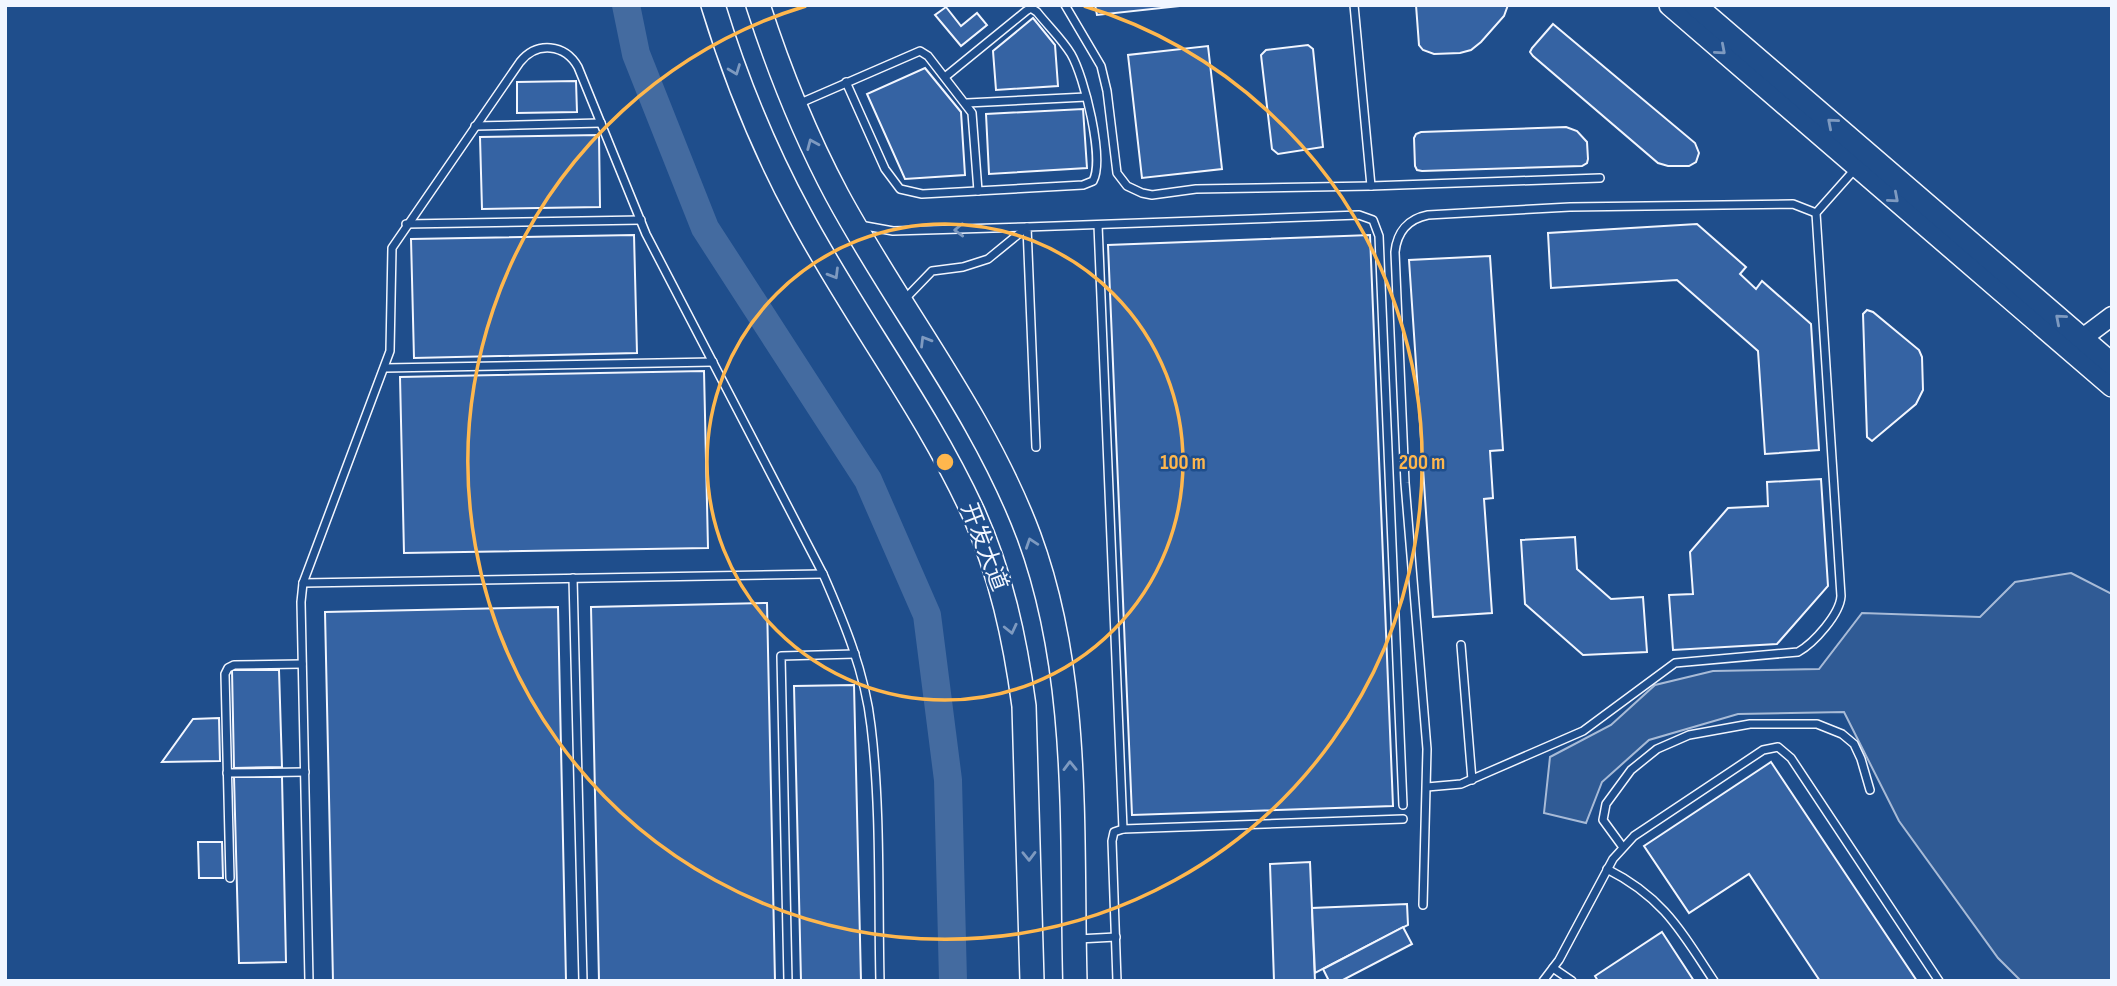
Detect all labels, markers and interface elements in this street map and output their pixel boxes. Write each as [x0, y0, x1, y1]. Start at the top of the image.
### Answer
one-way arrow [1713, 42, 1726, 54]
one-way arrow [727, 63, 741, 76]
one-way arrow [1827, 119, 1840, 131]
one-way arrow [807, 139, 821, 151]
one-way arrow [1886, 190, 1899, 202]
one-way arrow [953, 222, 964, 237]
one-way arrow [826, 267, 839, 280]
one-way arrow [2056, 315, 2069, 327]
one-way arrow [921, 336, 934, 349]
centre of rings [933, 450, 957, 474]
text: 100 m [1160, 450, 1206, 475]
text: 200 m [1399, 450, 1445, 475]
street label: 开发大道 [954, 499, 1014, 595]
one-way arrow [1025, 537, 1039, 549]
one-way arrow [1003, 623, 1017, 635]
one-way arrow [1062, 760, 1077, 771]
one-way arrow [1021, 851, 1037, 861]

